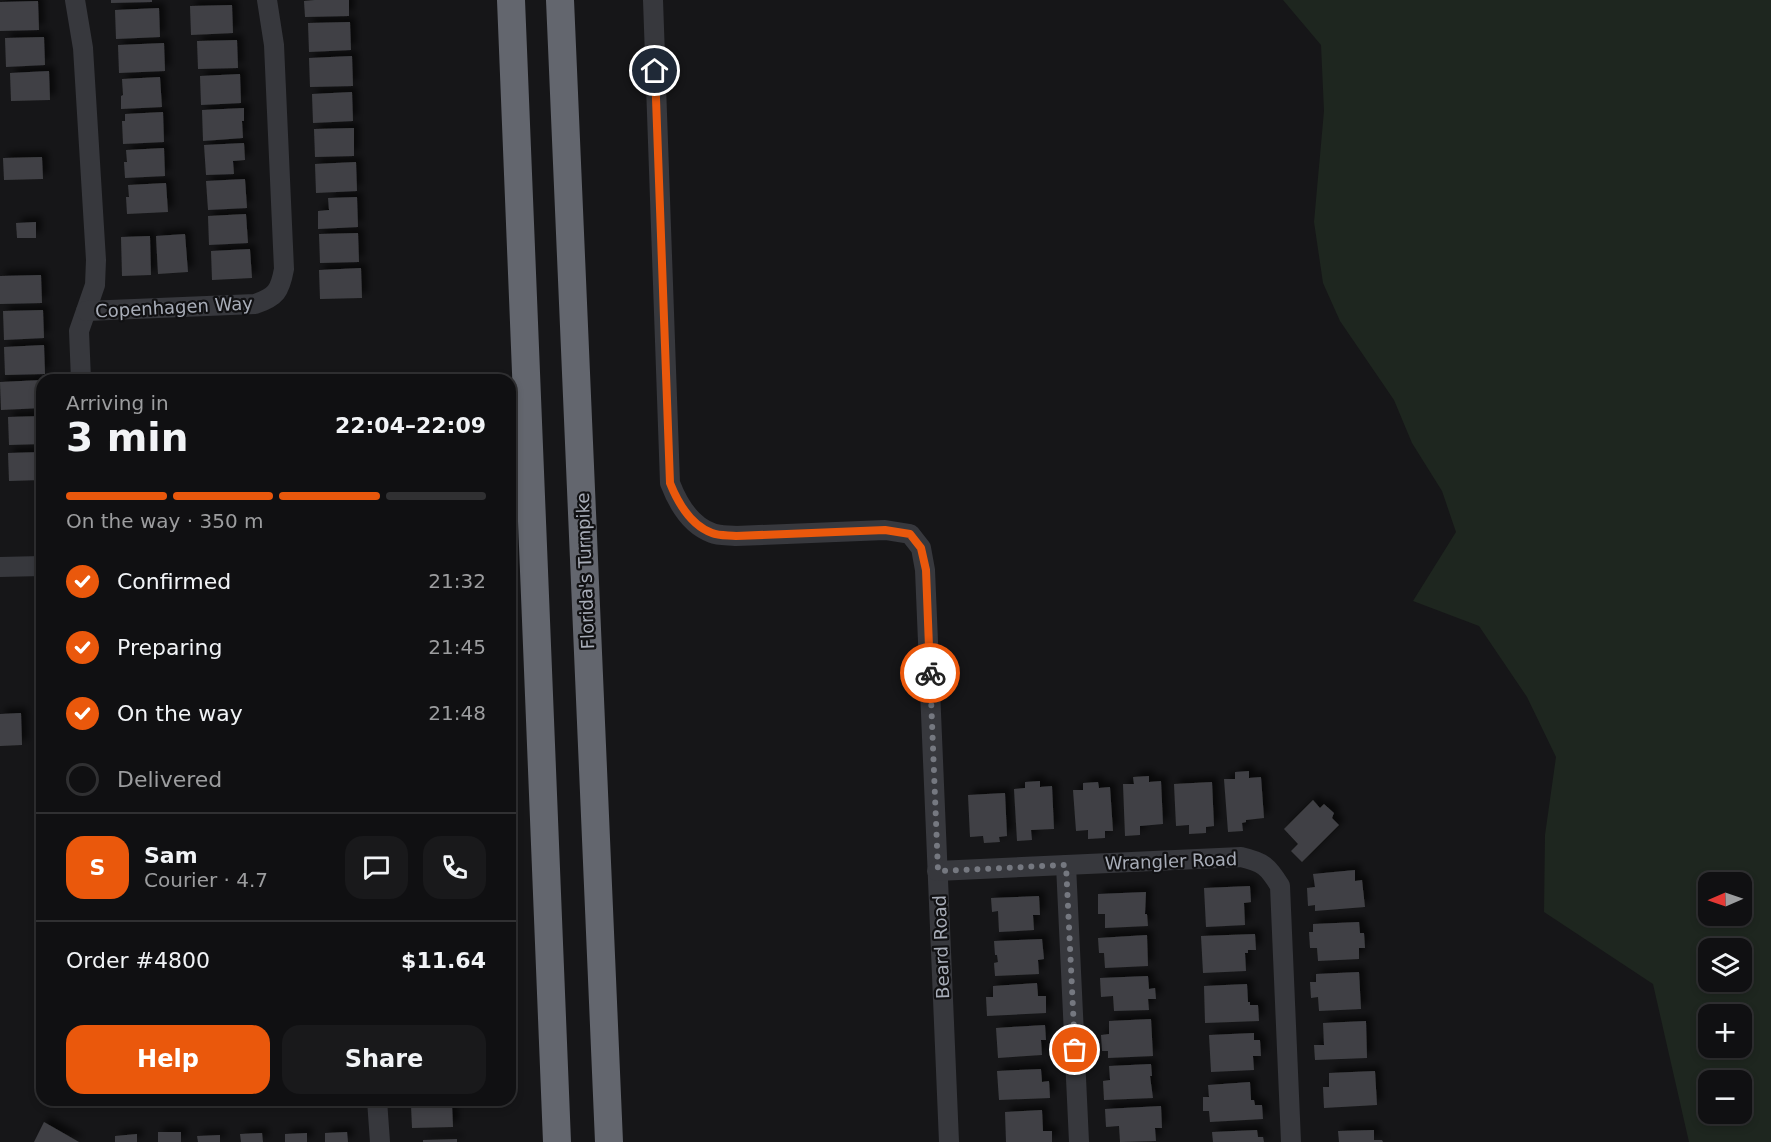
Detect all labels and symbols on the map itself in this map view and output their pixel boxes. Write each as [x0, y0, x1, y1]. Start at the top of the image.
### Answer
pin [629, 45, 680, 96]
street label: Copenhagen Way [95, 292, 254, 322]
street label: Florida's Turnpike [572, 492, 598, 650]
courier [900, 643, 960, 703]
street label: Wrangler Road [1104, 848, 1238, 874]
north arrow [1698, 872, 1752, 926]
street label: Beard Road [929, 895, 953, 999]
pin [1049, 1024, 1100, 1075]

